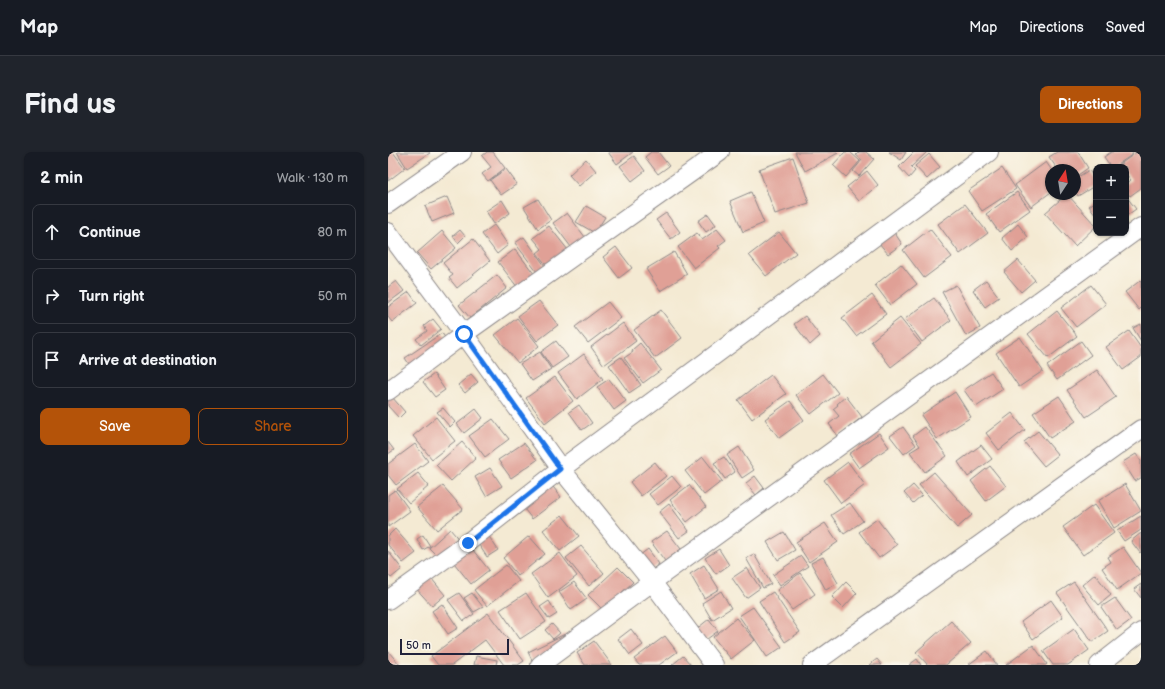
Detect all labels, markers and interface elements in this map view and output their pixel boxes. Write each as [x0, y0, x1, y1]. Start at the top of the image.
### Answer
text: Map [20, 16, 58, 39]
text: Map [969, 19, 997, 36]
text: Directions [1019, 19, 1084, 36]
text: Saved [1106, 19, 1145, 36]
button: Directions [1040, 86, 1141, 123]
text: Find us [24, 88, 116, 121]
north arrow [1045, 164, 1081, 200]
map controls [1093, 164, 1129, 236]
button: + [1093, 164, 1129, 200]
text: 2 min [40, 168, 83, 188]
text: Walk · 130 m [277, 170, 348, 186]
button: − [1093, 200, 1129, 236]
icon: ahead [41, 221, 63, 243]
text: Continue [79, 223, 141, 242]
text: 80 m [318, 224, 347, 240]
icon: right [41, 285, 63, 307]
text: Turn right [79, 287, 144, 306]
text: 50 m [318, 288, 347, 304]
route start [455, 325, 473, 343]
icon: arrive [41, 349, 63, 371]
text: Arrive at destination [79, 351, 217, 370]
button: Save [40, 408, 190, 445]
button: Share [198, 408, 348, 445]
route end [459, 534, 477, 552]
scale bar [400, 637, 509, 656]
text: 50 m [406, 639, 431, 652]

